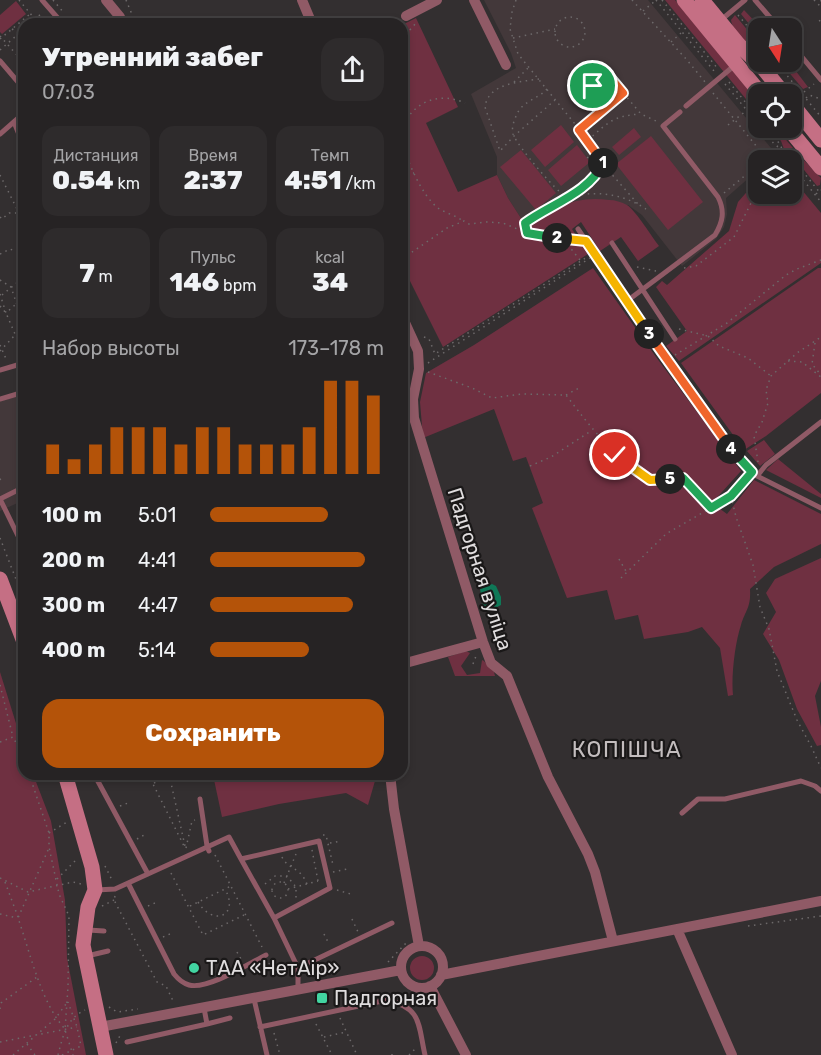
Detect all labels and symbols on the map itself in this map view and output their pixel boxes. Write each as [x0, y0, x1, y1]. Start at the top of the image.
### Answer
north arrow [748, 18, 802, 72]
pin [567, 60, 618, 111]
pin: 1 [588, 148, 618, 178]
pin: 2 [542, 223, 572, 253]
pin: 3 [634, 319, 664, 349]
pin [589, 429, 640, 480]
pin: 4 [716, 434, 746, 464]
pin: 5 [655, 464, 685, 494]
street label: Падгорная вуліца [442, 485, 518, 653]
district label: КОПІШЧА [572, 736, 682, 763]
place label: ТАА «НетАір» [206, 956, 339, 980]
marker: ТАА «НетАір» [187, 961, 201, 975]
place label: Падгорная [334, 986, 437, 1010]
marker: Падгорная [315, 991, 329, 1005]

